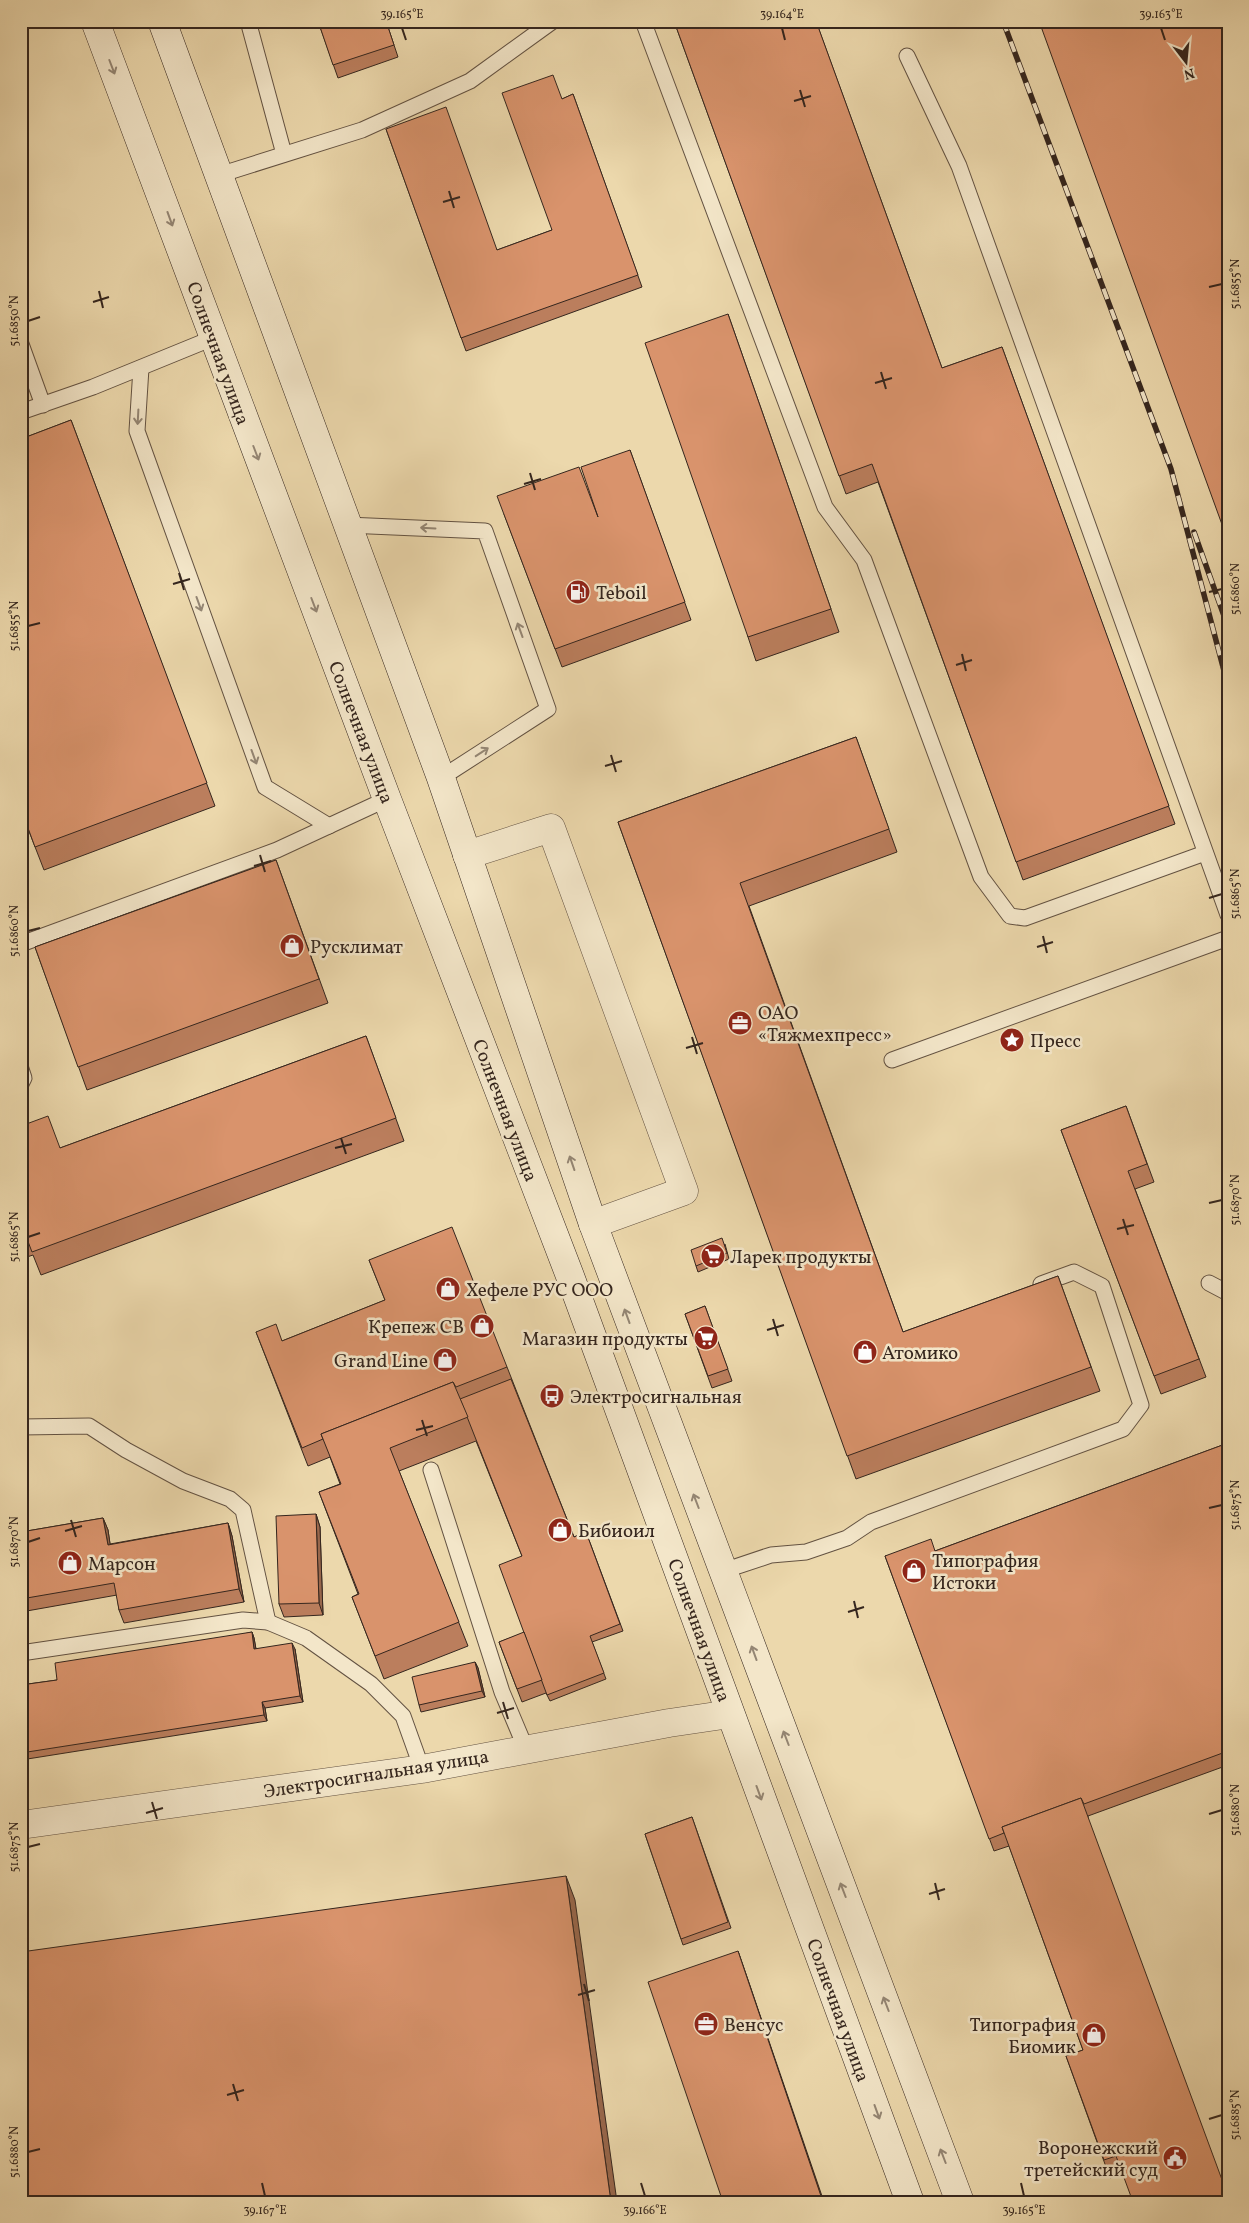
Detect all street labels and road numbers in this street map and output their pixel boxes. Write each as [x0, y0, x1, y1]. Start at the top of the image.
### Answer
street label: Солнечная улица [179, 278, 255, 429]
street label: Солнечная улица [321, 658, 399, 808]
street label: Солнечная улица [465, 1036, 543, 1186]
street label: Солнечная улица [660, 1555, 736, 1706]
street label: Электросигнальная улица [262, 1744, 491, 1806]
street label: Солнечная улица [799, 1935, 875, 2086]

